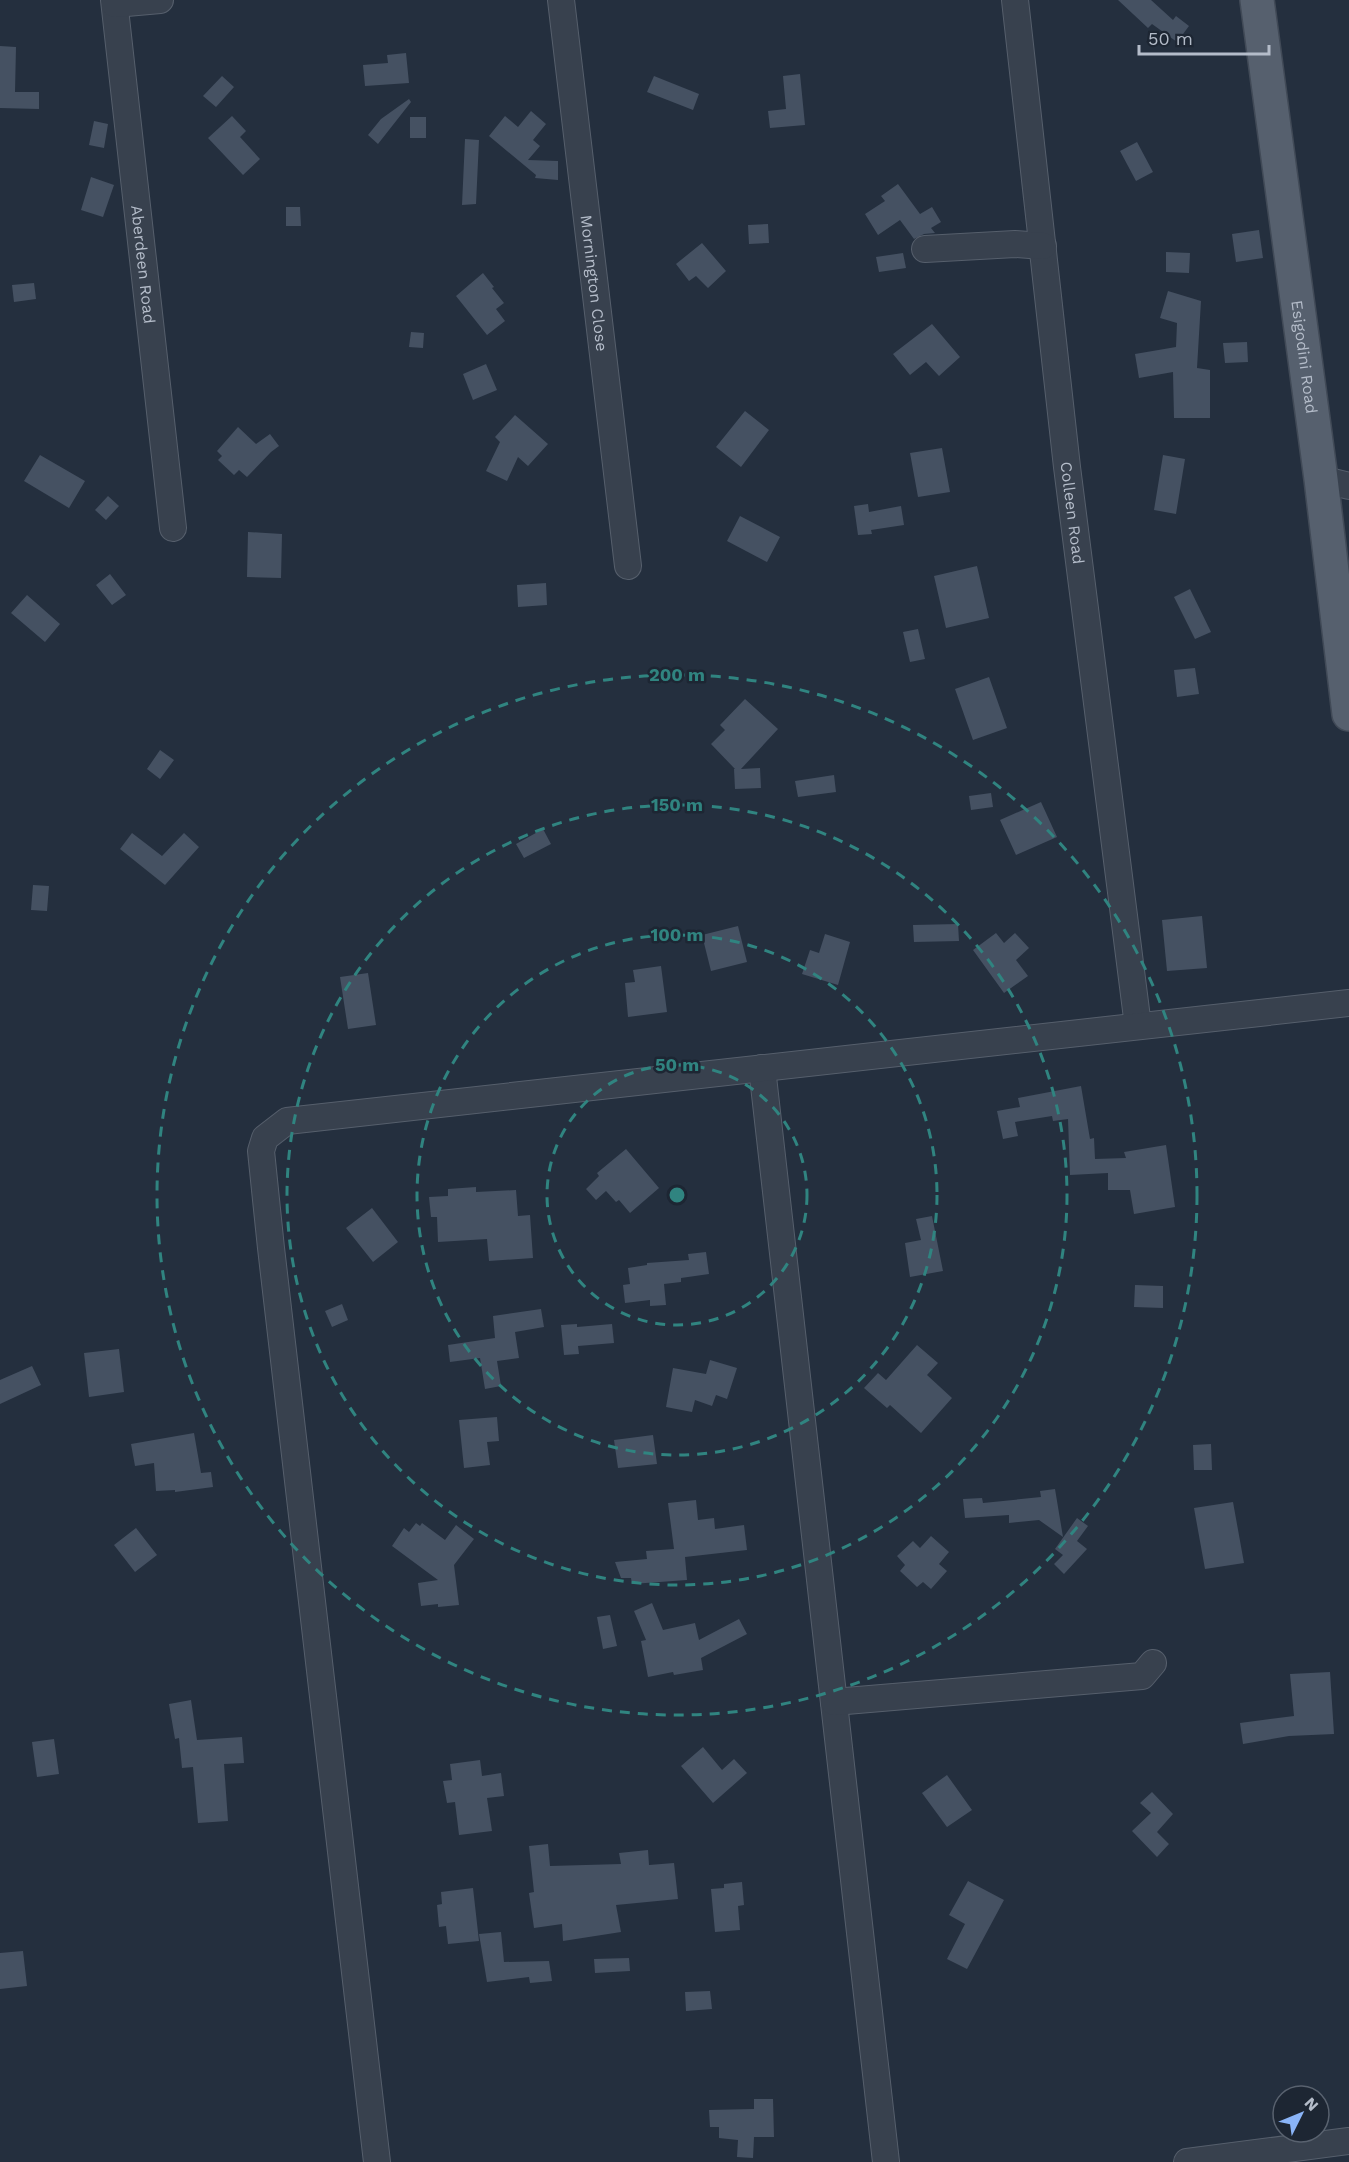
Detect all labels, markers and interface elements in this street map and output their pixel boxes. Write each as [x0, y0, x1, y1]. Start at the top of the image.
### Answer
scale bar [1139, 18, 1270, 56]
text: 50 m [1148, 28, 1193, 49]
street label: Aberdeen Road [127, 204, 159, 325]
street label: Mornington Close [577, 214, 612, 352]
street label: Esigodini Road [1287, 299, 1321, 415]
street label: Colleen Road [1056, 460, 1088, 565]
text: 200 m [649, 664, 705, 685]
text: 150 m [651, 794, 703, 815]
text: 100 m [650, 924, 704, 945]
text: 50 m [655, 1054, 699, 1075]
centre of rings [667, 1185, 687, 1205]
north arrow [1271, 2084, 1331, 2144]
text: N [1301, 2093, 1323, 2115]

